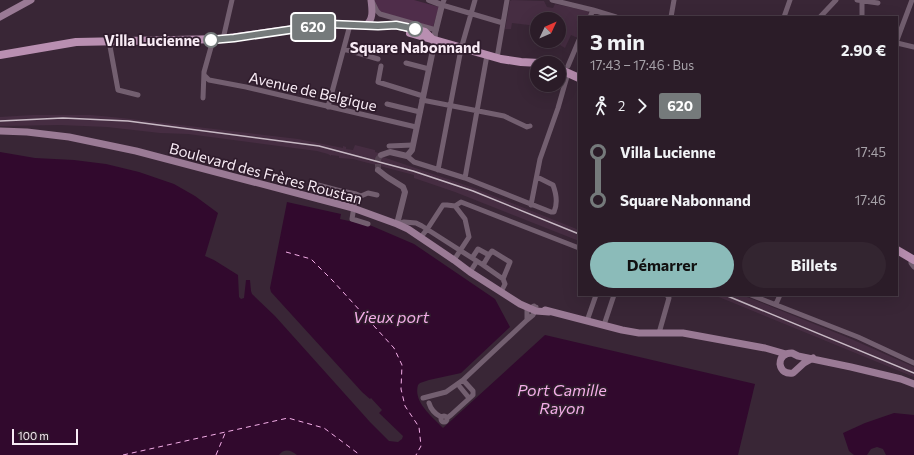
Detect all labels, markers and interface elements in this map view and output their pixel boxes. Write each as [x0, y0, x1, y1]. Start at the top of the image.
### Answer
north arrow [530, 12, 566, 48]
map controls [530, 12, 566, 92]
line badge: 620 [290, 14, 336, 40]
text: 620 [300, 18, 326, 35]
marker: Square Nabonnand [407, 21, 423, 37]
text: 3 min [590, 28, 645, 55]
place label: Villa Lucienne [104, 31, 200, 49]
marker: Villa Lucienne [203, 32, 219, 48]
place label: Square Nabonnand [350, 38, 480, 56]
text: 2.90 € [841, 41, 886, 59]
button: layers [530, 56, 566, 92]
text: 17:43 – 17:46 · Bus [590, 57, 694, 73]
street label: Avenue de Belgique [247, 68, 379, 114]
icon: walk [590, 95, 612, 117]
icon: forward [631, 95, 653, 117]
text: 620 [667, 97, 693, 114]
text: 2 [618, 98, 625, 114]
street label: Boulevard des Frères Roustan [167, 139, 365, 207]
text: Villa Lucienne [620, 143, 716, 161]
text: 17:45 [855, 144, 886, 160]
text: Square Nabonnand [620, 191, 751, 209]
text: 17:46 [855, 192, 886, 208]
button: Démarrer [590, 242, 734, 288]
button: Billets [742, 242, 886, 288]
water label: Vieux port [353, 307, 429, 326]
water label: Port Camille Rayon [517, 380, 607, 417]
scale bar [12, 427, 78, 446]
text: 100 m [18, 429, 49, 442]

